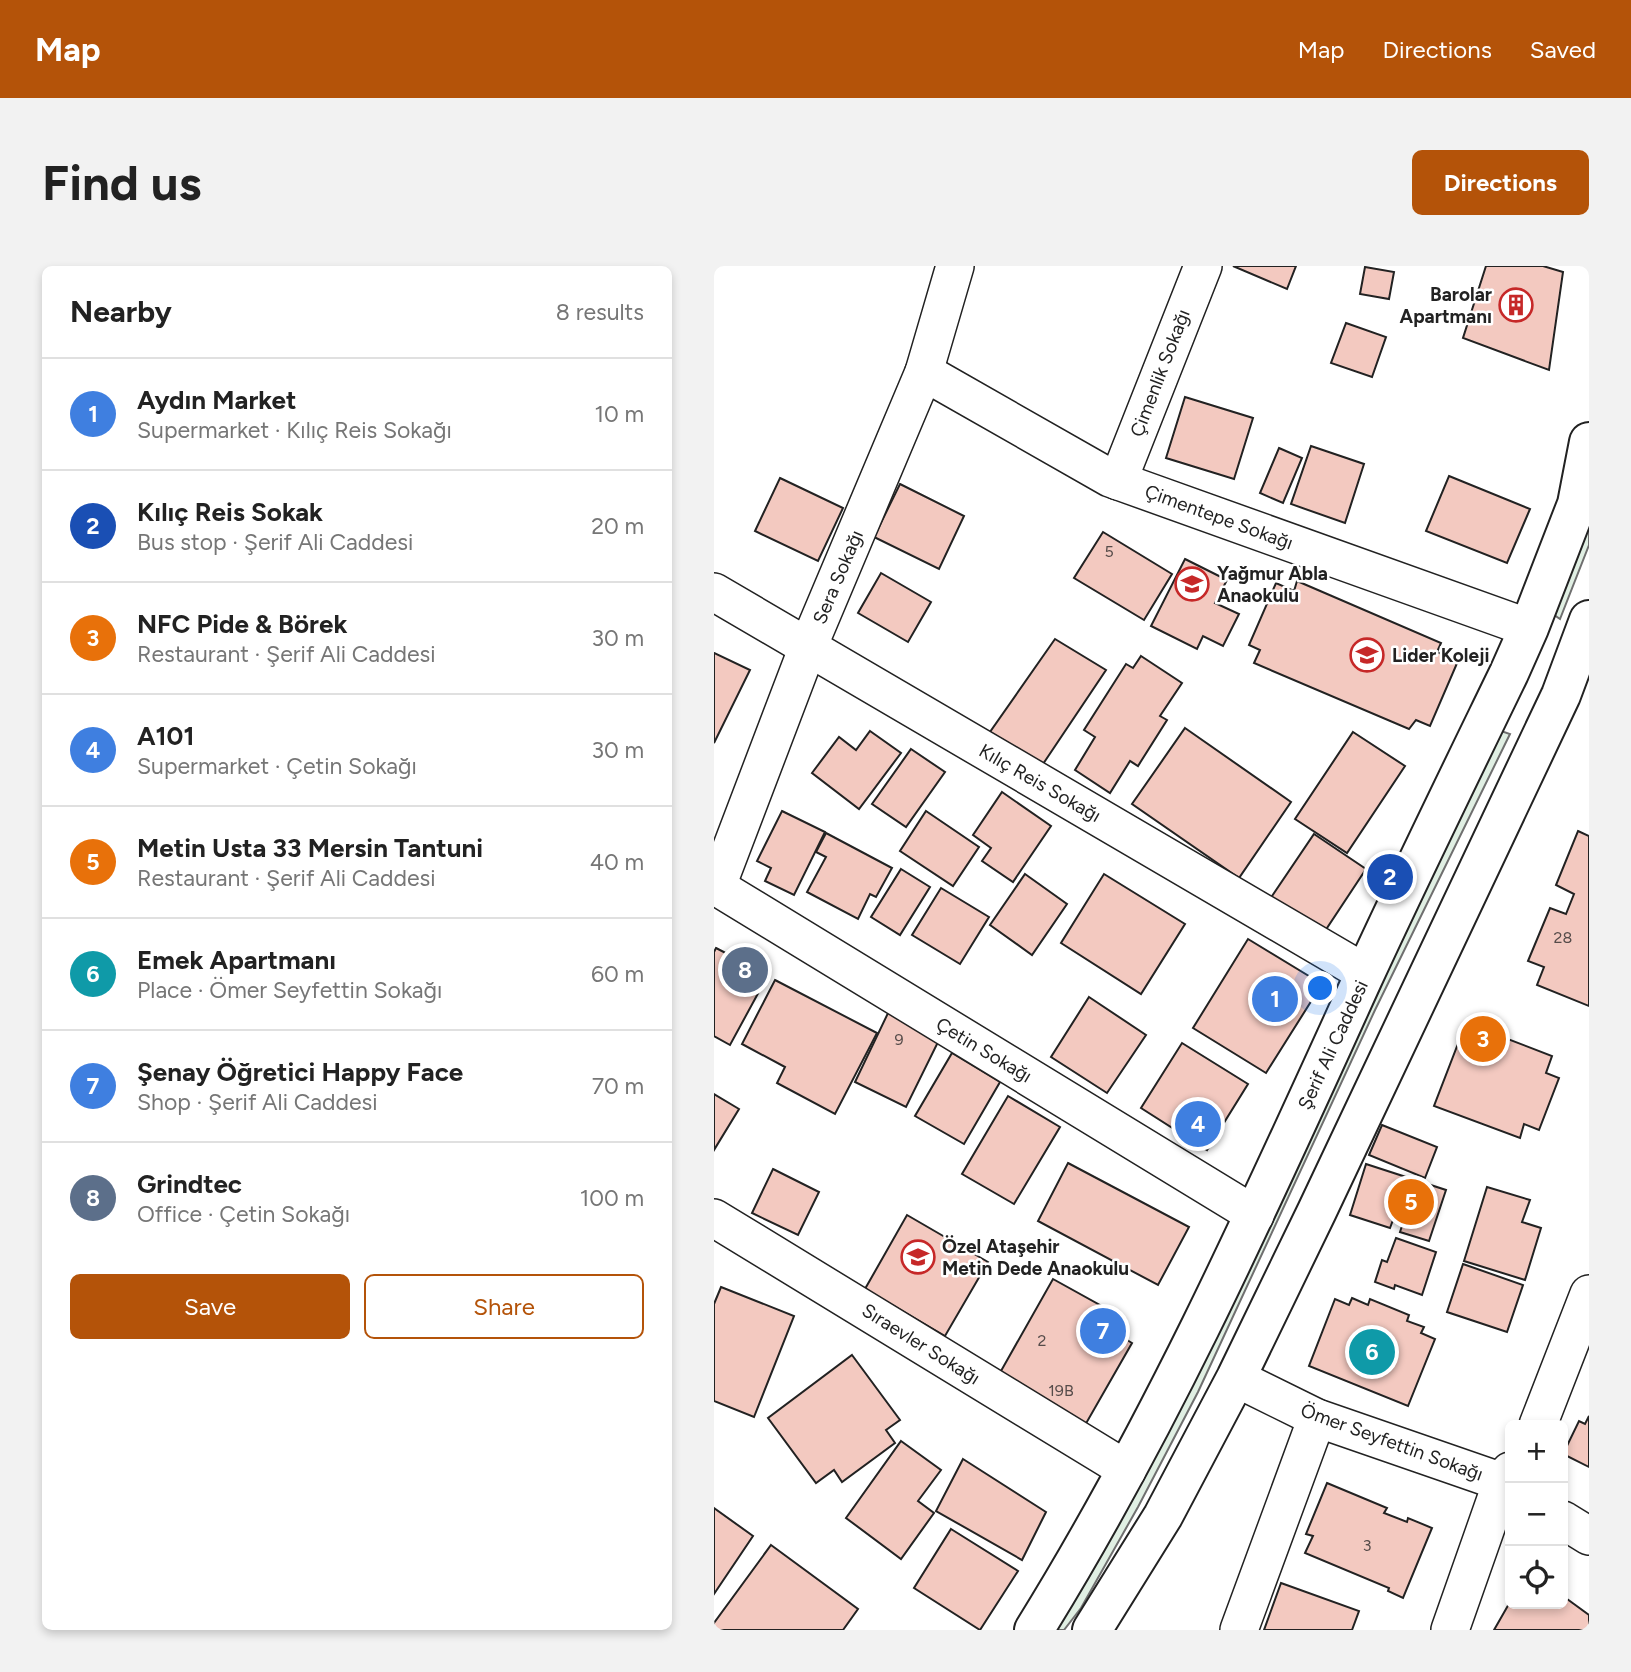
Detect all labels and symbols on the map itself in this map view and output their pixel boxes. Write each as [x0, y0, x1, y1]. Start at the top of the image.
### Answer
place label: Barolar Apartmanı [1400, 283, 1492, 328]
building icon: Barolar Apartmanı [1497, 286, 1535, 324]
street label: Çimenlik Sokağı [1125, 306, 1195, 440]
street label: Çimentepe Sokağı [1142, 480, 1296, 554]
street label: Sera Sokağı [808, 527, 868, 627]
house number: 5 [1104, 542, 1114, 561]
place label: Yağmur Abla Anaokulu [1217, 562, 1328, 607]
school or university icon: Yağmur Abla Anaokulu [1173, 565, 1211, 603]
school or university icon: Lider Koleji [1348, 636, 1386, 674]
place label: Lider Koleji [1392, 644, 1490, 667]
street label: Kılıç Reis Sokağı [975, 739, 1105, 827]
pin: 2 [1367, 851, 1413, 903]
house number: 28 [1554, 928, 1572, 947]
pin: 8 [722, 944, 768, 996]
your location [1303, 971, 1337, 1005]
pin: 1 [1252, 973, 1298, 1025]
street label: Şerif Ali Caddesi [1293, 977, 1373, 1113]
street label: Çetin Sokağı [932, 1012, 1036, 1088]
pin: 3 [1460, 1013, 1506, 1065]
house number: 9 [894, 1030, 904, 1049]
pin: 4 [1175, 1098, 1221, 1150]
pin: 5 [1388, 1176, 1434, 1228]
place label: Özel Ataşehir Metin Dede Anaokulu [942, 1235, 1129, 1280]
school or university icon: Özel Ataşehir Metin Dede Anaokulu [899, 1238, 937, 1276]
street label: Sıraevler Sokağı [858, 1299, 984, 1389]
pin: 7 [1080, 1305, 1126, 1357]
pin: 6 [1349, 1326, 1395, 1378]
house number: 2 [1038, 1331, 1046, 1350]
house number: 19B [1048, 1381, 1074, 1400]
street label: Ömer Seyfettin Sokağı [1298, 1398, 1486, 1486]
house number: 3 [1363, 1536, 1371, 1555]

